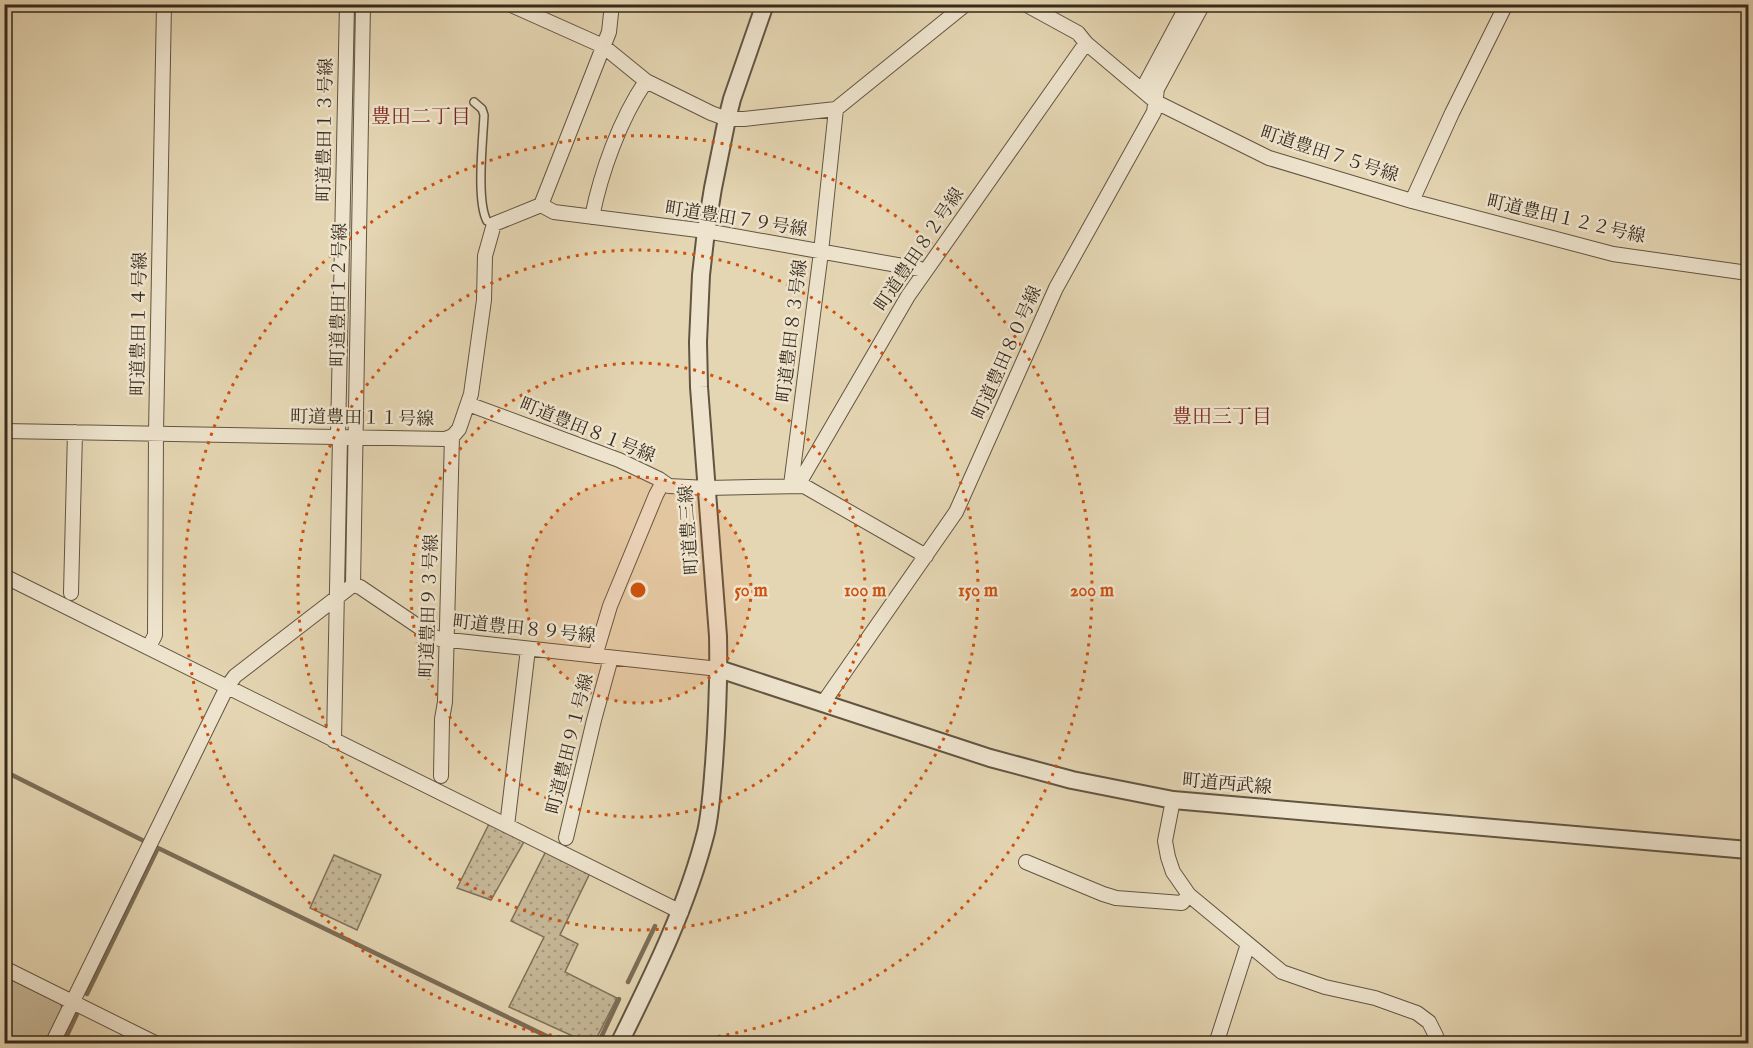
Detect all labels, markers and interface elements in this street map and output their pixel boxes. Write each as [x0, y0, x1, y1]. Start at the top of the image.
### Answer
street label: 町道豊田１３号線 [313, 58, 339, 202]
district label: 豊田二丁目 [371, 105, 471, 130]
street label: 町道豊田７５号線 [1257, 122, 1401, 188]
street label: 町道豊田８２号線 [870, 184, 970, 316]
street label: 町道豊田１２２号線 [1484, 191, 1648, 249]
street label: 町道豊田７９号線 [663, 197, 809, 243]
street label: 町道豊田１２号線 [327, 223, 353, 367]
street label: 町道豊田１４号線 [127, 252, 153, 396]
street label: 町道豊田８３号線 [773, 258, 813, 404]
street label: 町道豊田８０号線 [968, 283, 1048, 423]
street label: 町道豊田８１号線 [516, 393, 658, 469]
district label: 豊田三丁目 [1172, 405, 1272, 430]
street label: 町道豊田１１号線 [290, 406, 434, 432]
street label: 町道豊三線 [675, 484, 705, 576]
street label: 町道豊田９３号線 [416, 534, 444, 678]
centre of rings [628, 580, 648, 600]
text: 50 m [734, 580, 768, 603]
text: 100 m [844, 580, 886, 603]
text: 150 m [958, 580, 998, 603]
text: 200 m [1070, 580, 1114, 603]
street label: 町道豊田８９号線 [451, 611, 597, 649]
street label: 町道豊田９１号線 [542, 671, 600, 817]
street label: 町道西武線 [1181, 770, 1273, 800]

